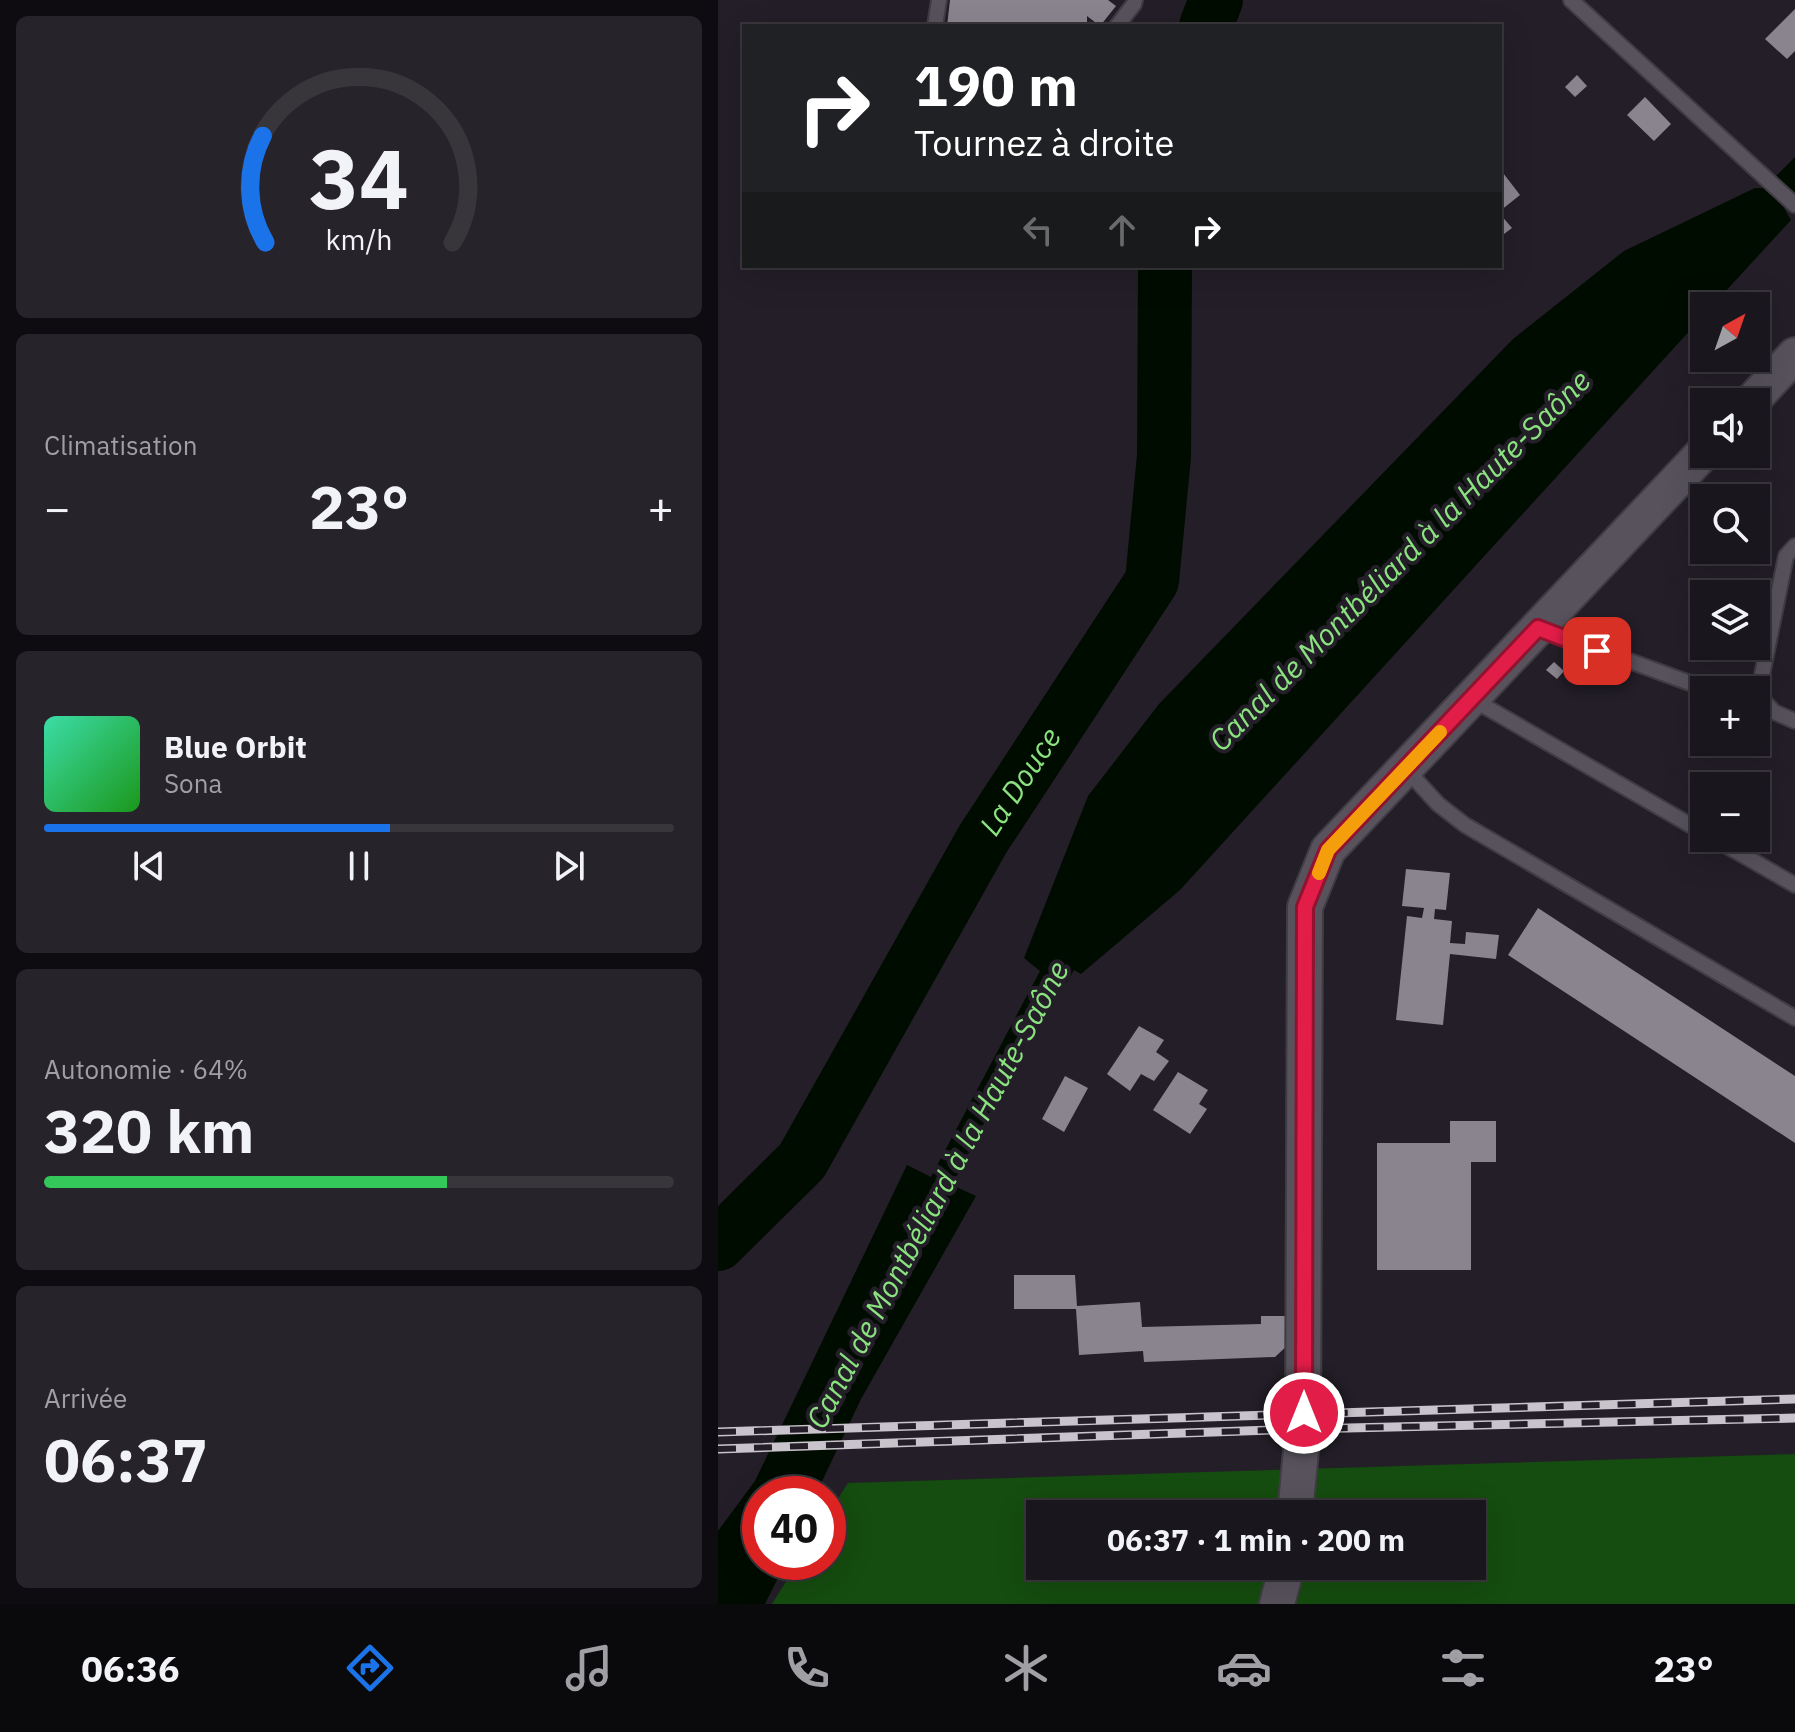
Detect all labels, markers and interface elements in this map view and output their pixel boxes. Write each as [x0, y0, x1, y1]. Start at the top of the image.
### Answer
text: 190 m [914, 49, 1078, 121]
icon: right [782, 56, 886, 160]
text: Tournez à droite [914, 119, 1174, 166]
text: 34 [309, 123, 409, 231]
icon: left [1016, 208, 1060, 252]
icon: ahead [1100, 208, 1144, 252]
icon: right [1184, 208, 1228, 252]
text: km/h [325, 221, 393, 258]
north arrow [1690, 292, 1770, 372]
map controls [1690, 292, 1770, 852]
water label: Canal de Montbéliard à la Haute-Saône [1200, 361, 1598, 759]
button: sound [1690, 388, 1770, 468]
text: Climatisation [44, 428, 197, 462]
text: 23° [309, 467, 409, 546]
text: − [44, 479, 70, 536]
text: + [648, 479, 674, 536]
button: search [1690, 484, 1770, 564]
button: layers [1690, 580, 1770, 660]
pin [1563, 617, 1631, 685]
icon: arrive [1575, 629, 1619, 673]
button: + [1690, 676, 1770, 756]
water label: La Douce [970, 719, 1069, 842]
text: Blue Orbit [164, 727, 307, 766]
text: Sona [164, 766, 222, 800]
button: − [1690, 772, 1770, 852]
icon: previous [127, 844, 171, 888]
icon: pause [337, 844, 381, 888]
icon: next [547, 844, 591, 888]
water label: Canal de Montbéliard à la Haute-Saône [797, 954, 1077, 1435]
text: Autonomie · 64% [44, 1052, 248, 1086]
text: 320 km [44, 1091, 254, 1170]
position arrow [1262, 1371, 1346, 1455]
text: Arrivée [44, 1381, 127, 1415]
text: 06:37 [44, 1420, 208, 1499]
speed limit sign: 40 [742, 1476, 846, 1580]
text: 06:37 · 1 min · 200 m [1107, 1520, 1405, 1559]
icon: directions [342, 1640, 398, 1696]
icon: music [561, 1640, 617, 1696]
icon: phone [779, 1640, 835, 1696]
icon: climate [998, 1640, 1054, 1696]
icon: car [1216, 1640, 1272, 1696]
icon: filters [1435, 1640, 1491, 1696]
text: 06:36 [81, 1645, 180, 1692]
text: 23° [1654, 1645, 1714, 1692]

